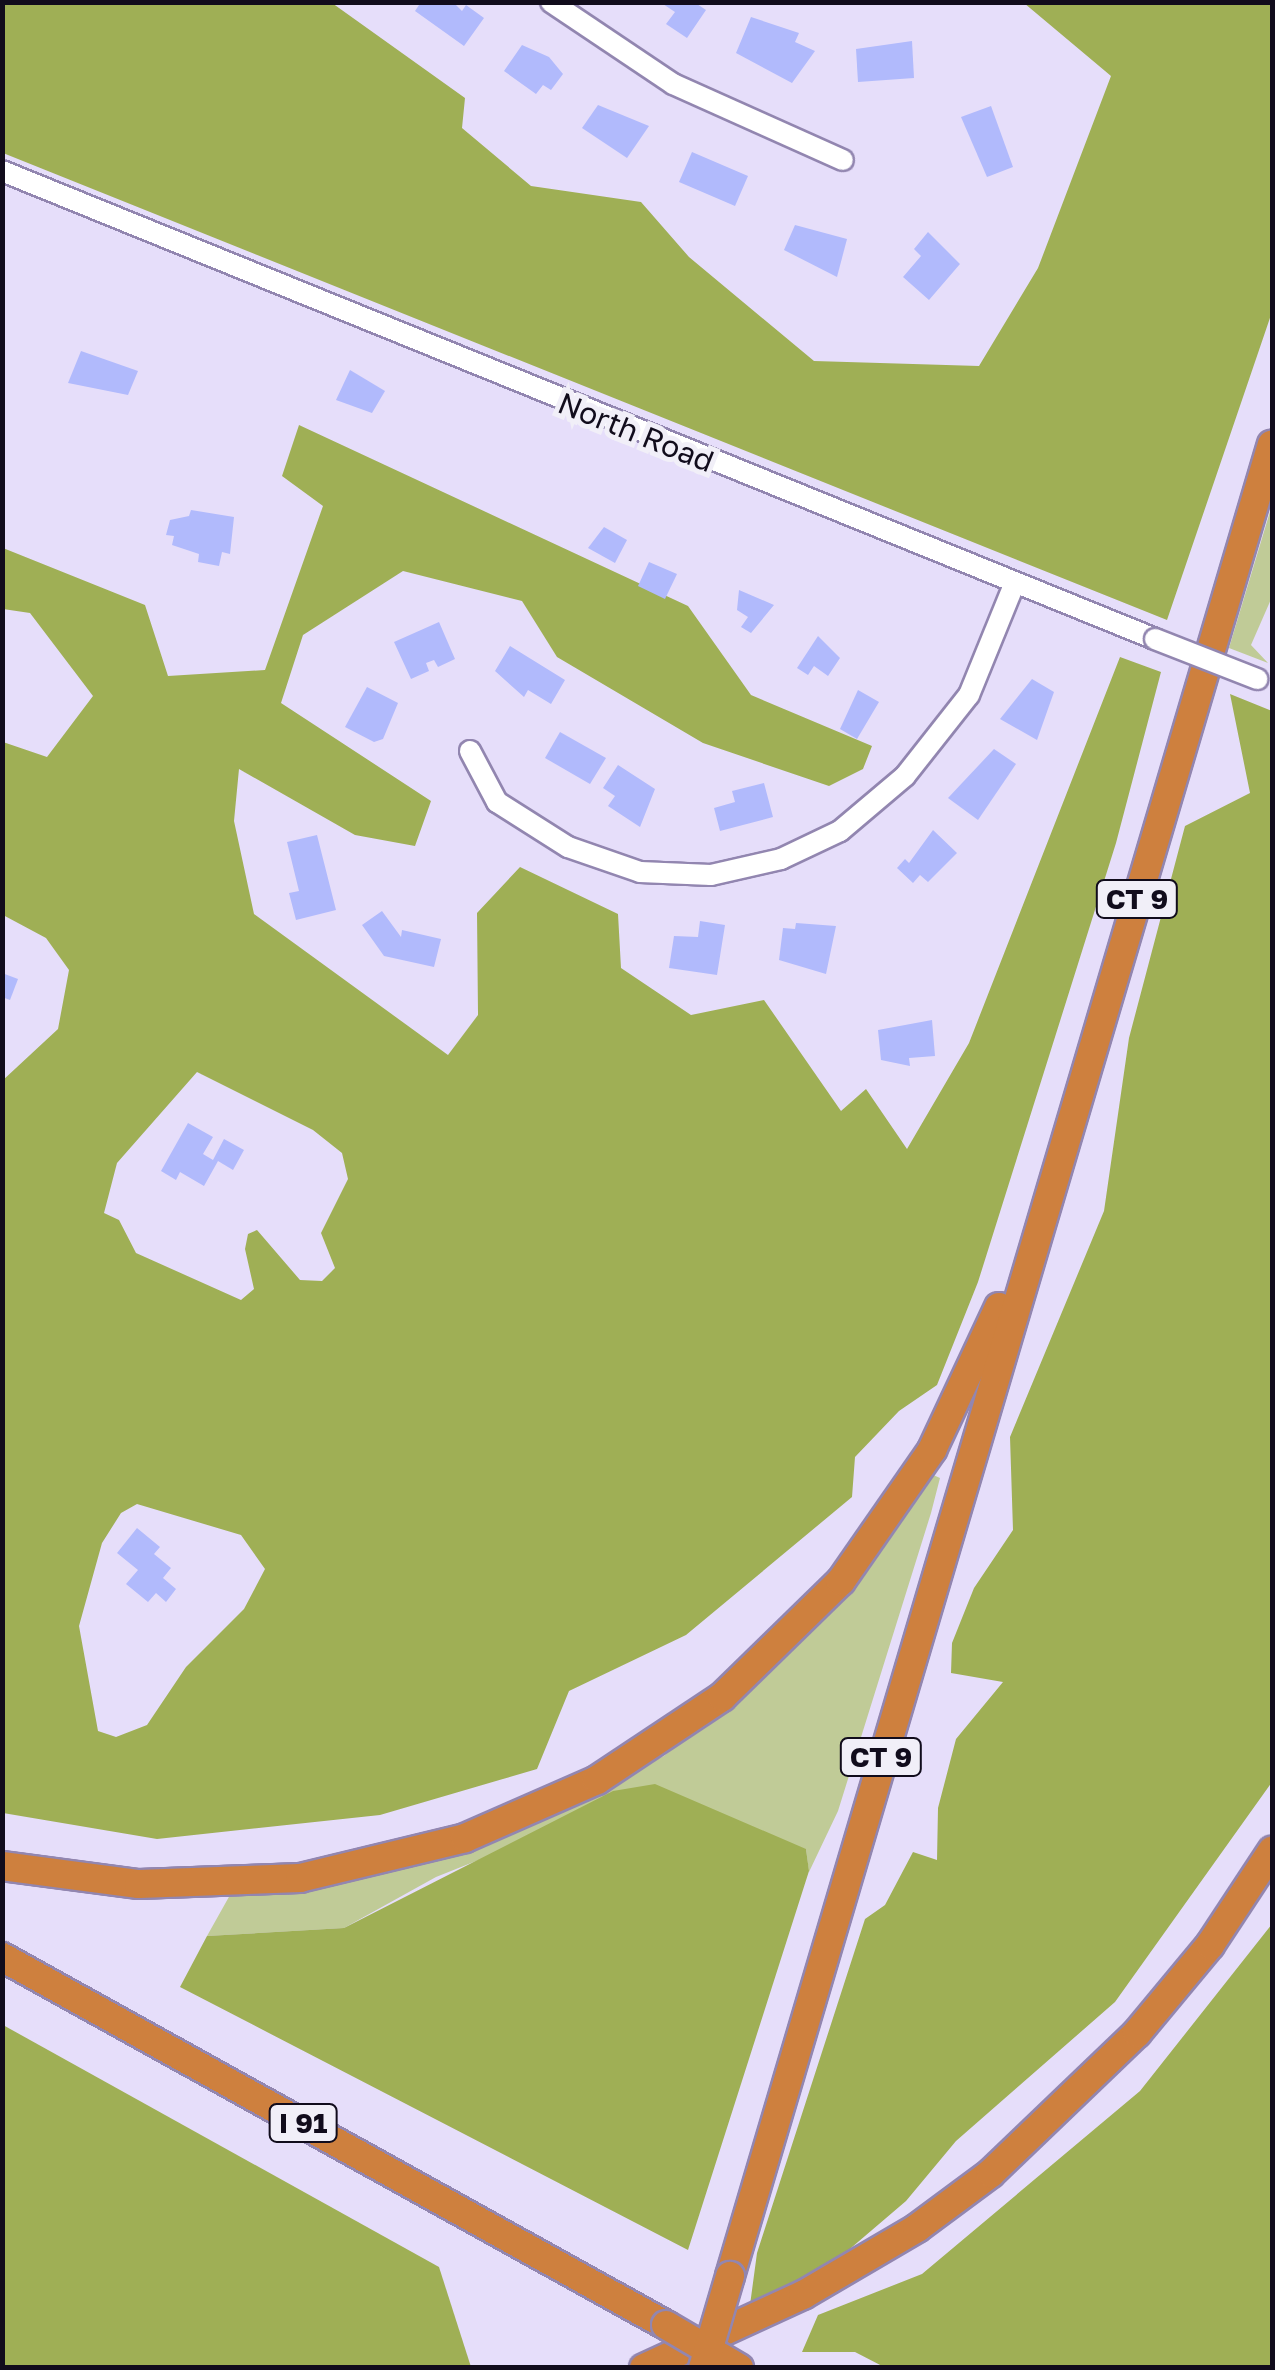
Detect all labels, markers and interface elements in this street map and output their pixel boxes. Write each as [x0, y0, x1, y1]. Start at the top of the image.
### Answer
street label: North Road [553, 384, 719, 480]
road number: CT 9 [1094, 876, 1180, 922]
road number: CT 9 [838, 1734, 924, 1780]
road number: I 91 [268, 2100, 338, 2146]

